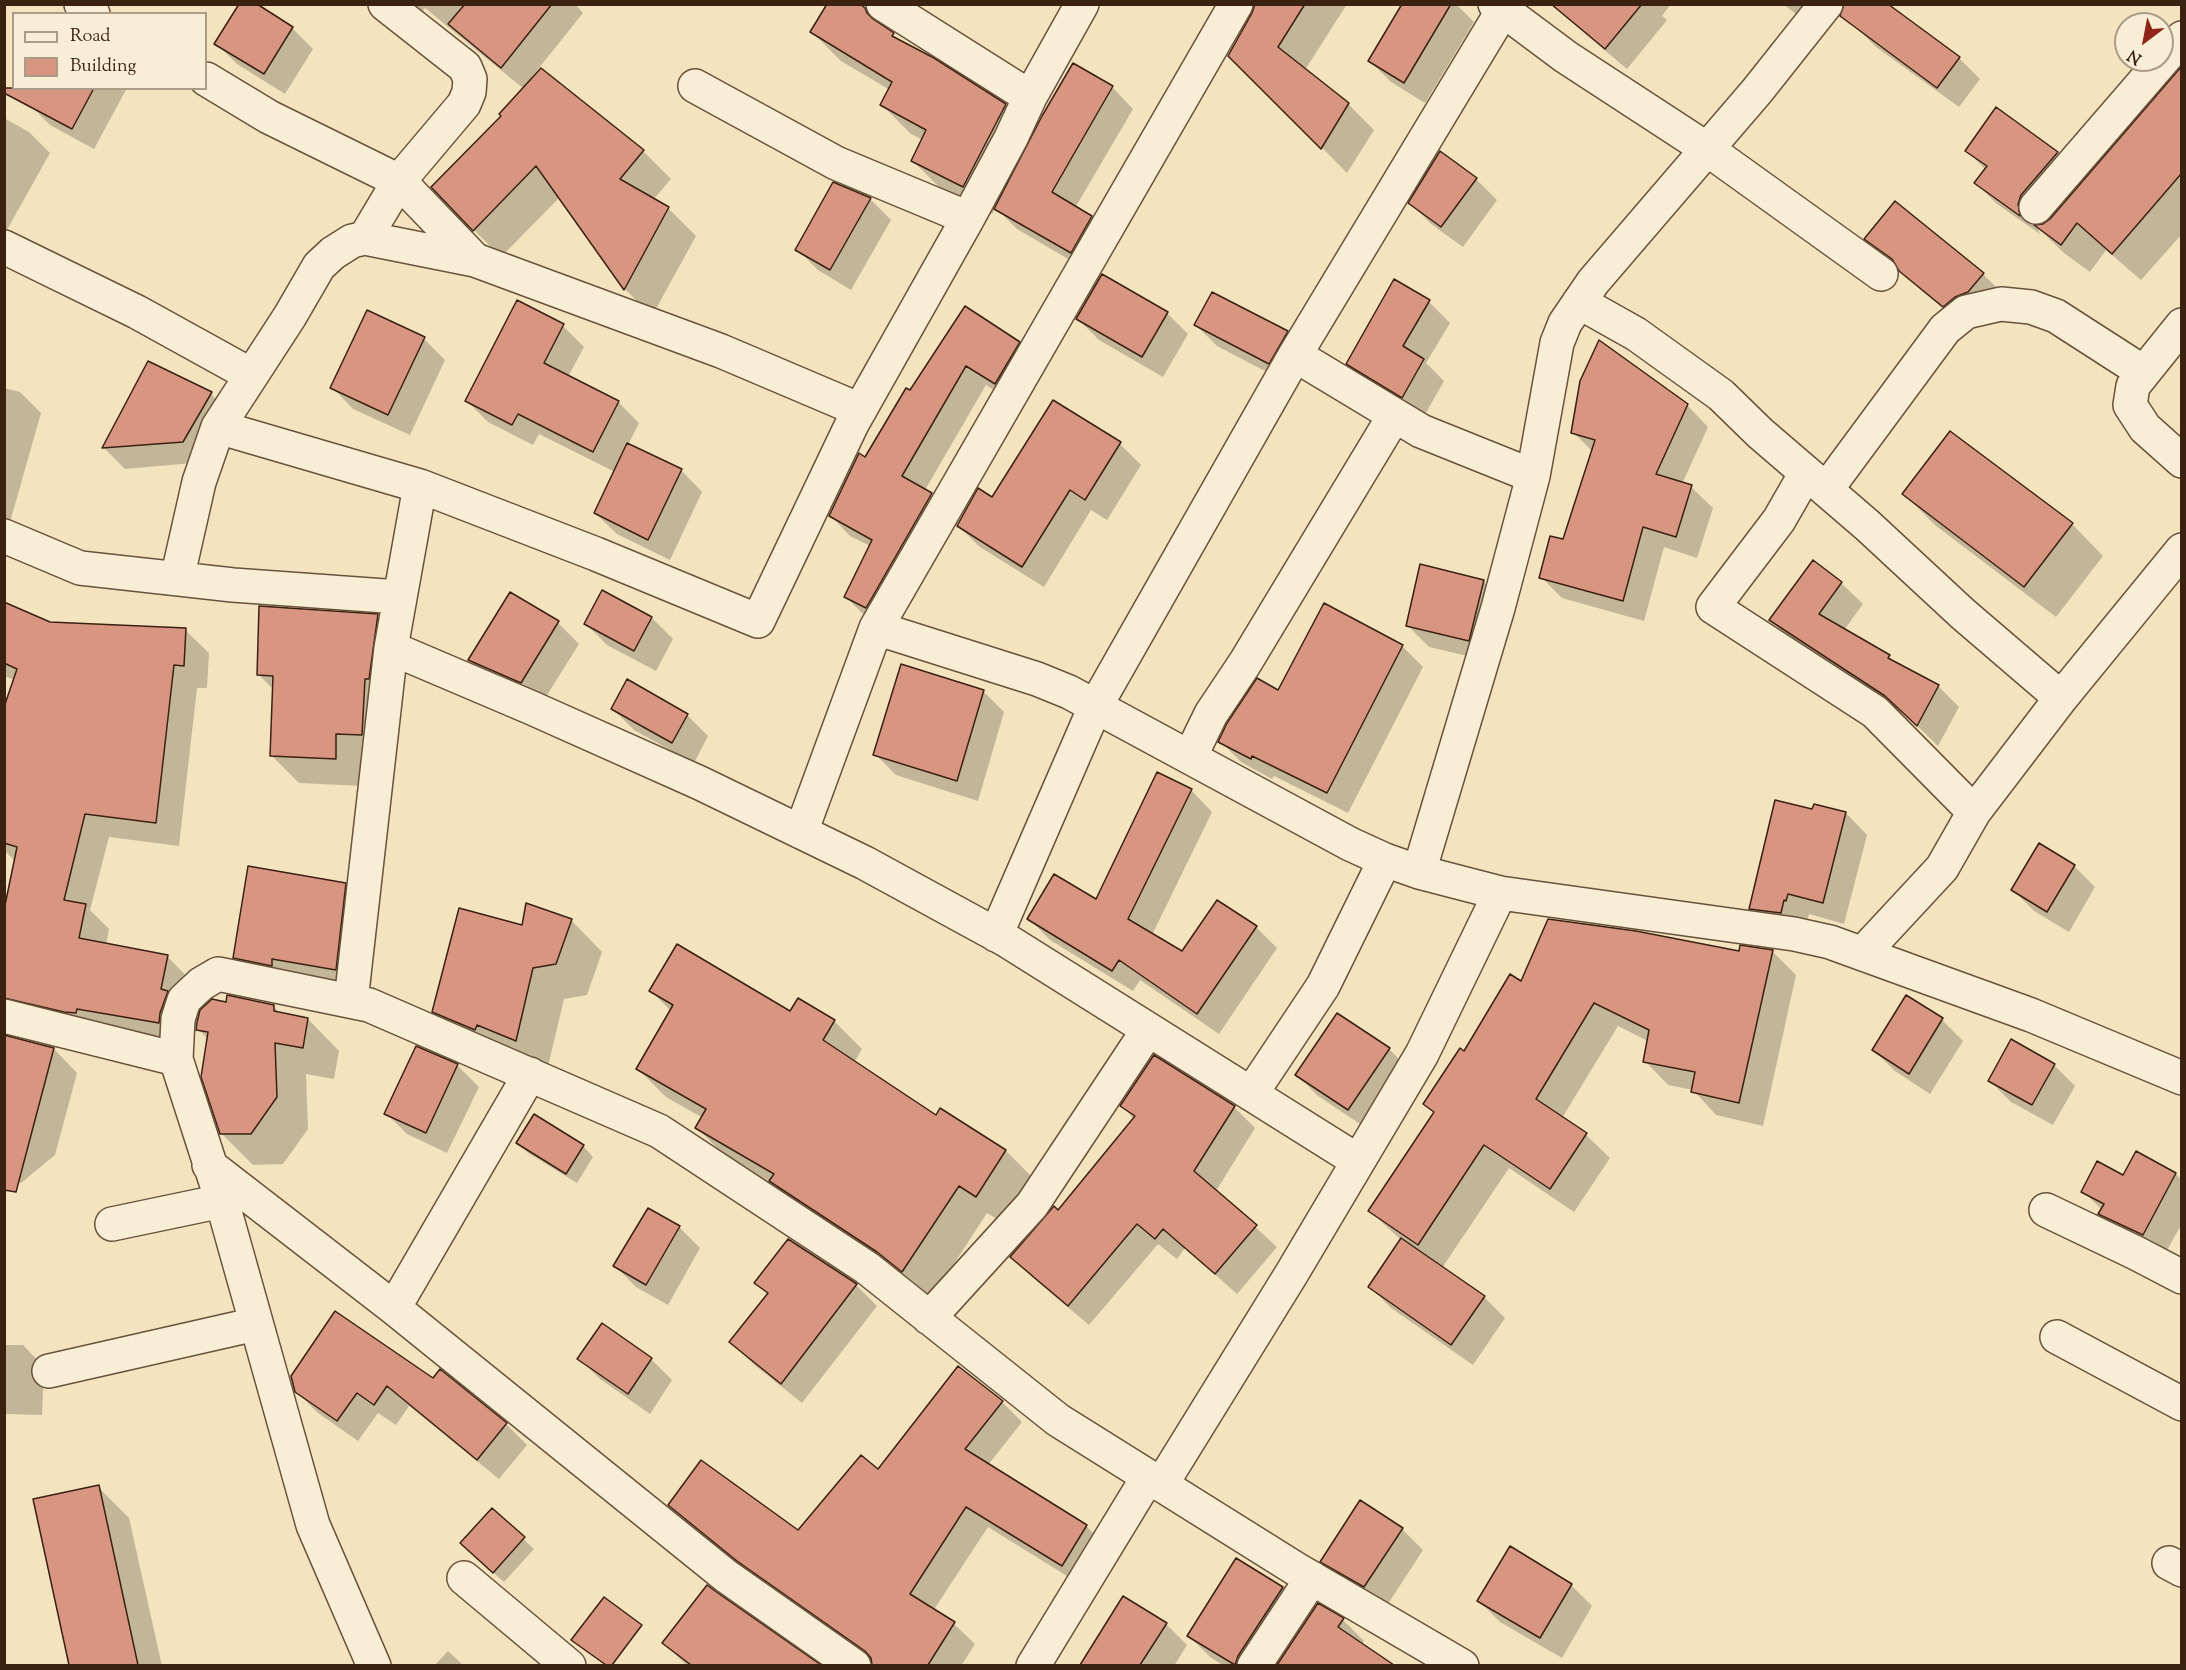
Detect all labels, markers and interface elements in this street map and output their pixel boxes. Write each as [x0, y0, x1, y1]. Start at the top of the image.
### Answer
legend [12, 12, 207, 90]
north arrow [2114, 12, 2174, 72]
text: Road [70, 24, 110, 50]
text: N [2124, 43, 2147, 69]
text: Building [70, 54, 136, 80]

